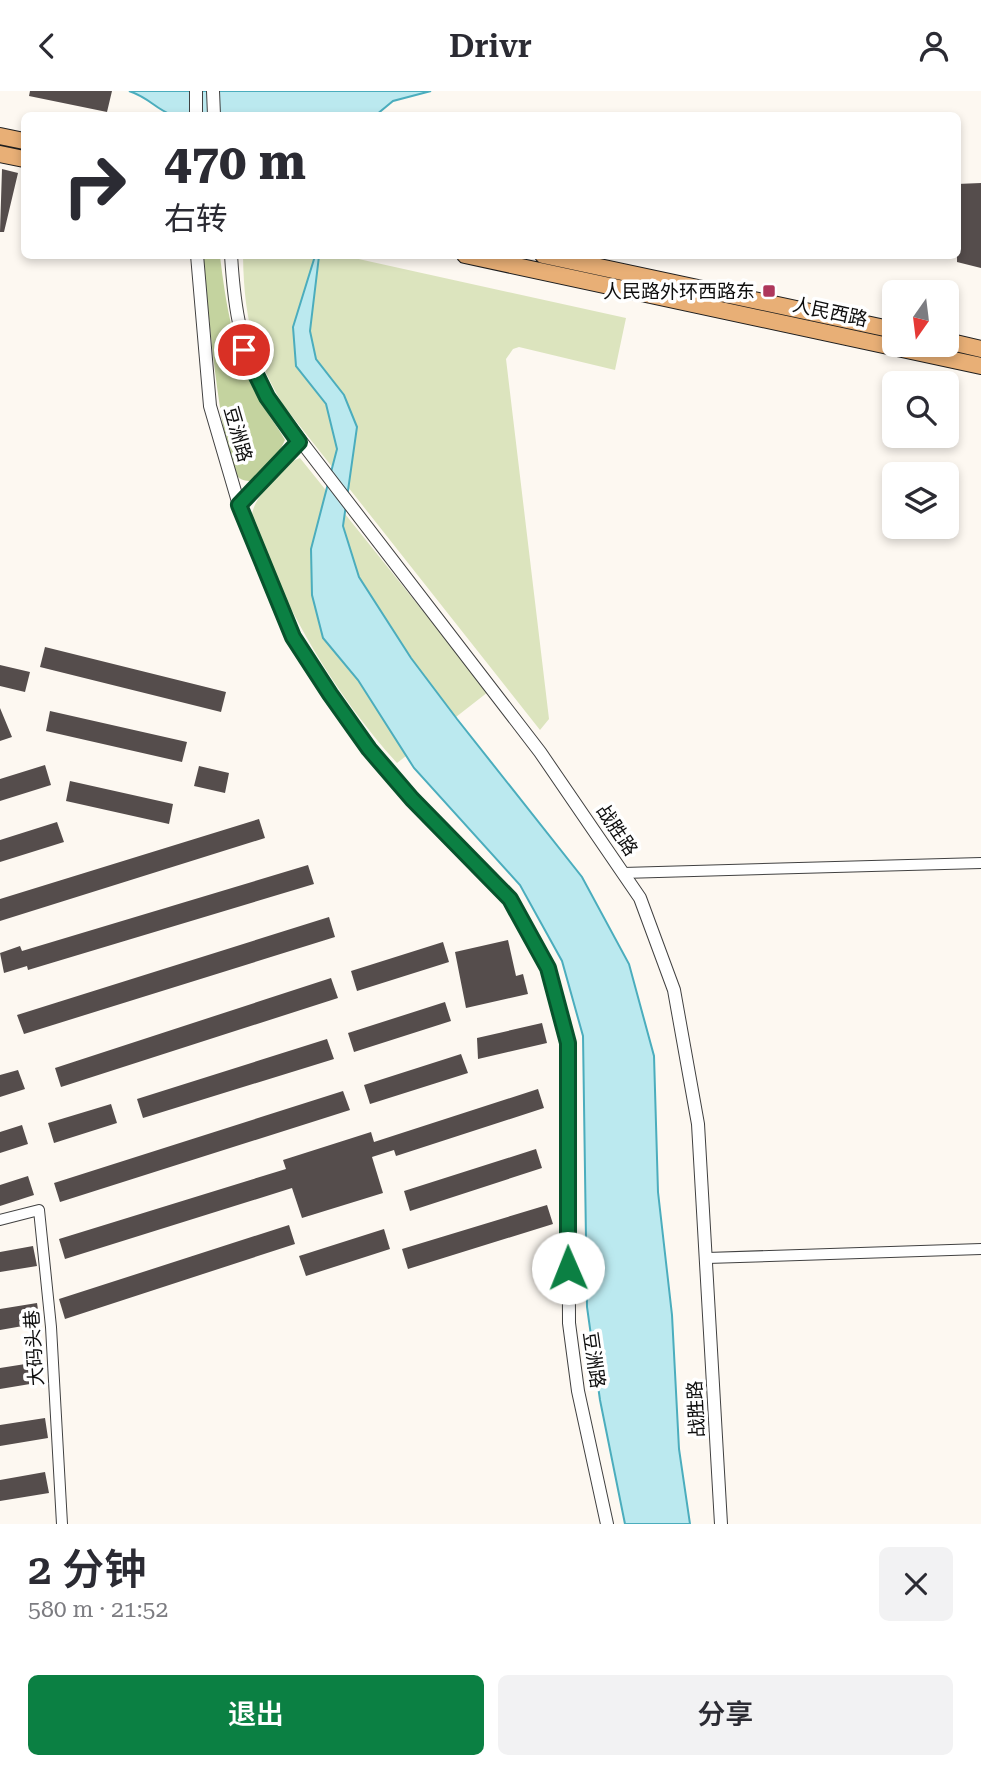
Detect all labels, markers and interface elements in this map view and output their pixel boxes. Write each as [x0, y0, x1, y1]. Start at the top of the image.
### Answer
icon: back [28, 27, 66, 65]
text: Drivr [449, 27, 532, 65]
icon: person [915, 27, 953, 65]
text: 470 m [164, 134, 306, 191]
icon: right [49, 140, 140, 231]
text: 右转 [164, 200, 228, 238]
place label: 人民路外环西路东 [603, 280, 755, 303]
north arrow [882, 280, 959, 357]
map controls [882, 280, 959, 539]
marker: 人民路外环西路东 [761, 283, 777, 299]
street label: 人民西路 [790, 293, 870, 331]
pin [214, 320, 274, 380]
icon: arrive [225, 331, 263, 369]
button: search [882, 371, 959, 448]
street label: 豆洲路 [219, 403, 257, 465]
button: layers [882, 462, 959, 539]
street label: 战胜路 [592, 800, 642, 860]
position arrow [531, 1231, 605, 1305]
street label: 大码头巷 [20, 1309, 48, 1387]
street label: 豆洲路 [579, 1330, 609, 1390]
street label: 战胜路 [683, 1380, 709, 1438]
text: 2 分钟 [28, 1545, 146, 1594]
button: close [879, 1547, 953, 1621]
text: 580 m · 21:52 [28, 1596, 168, 1623]
button: 退出 [28, 1675, 484, 1755]
button: 分享 [498, 1675, 953, 1755]

